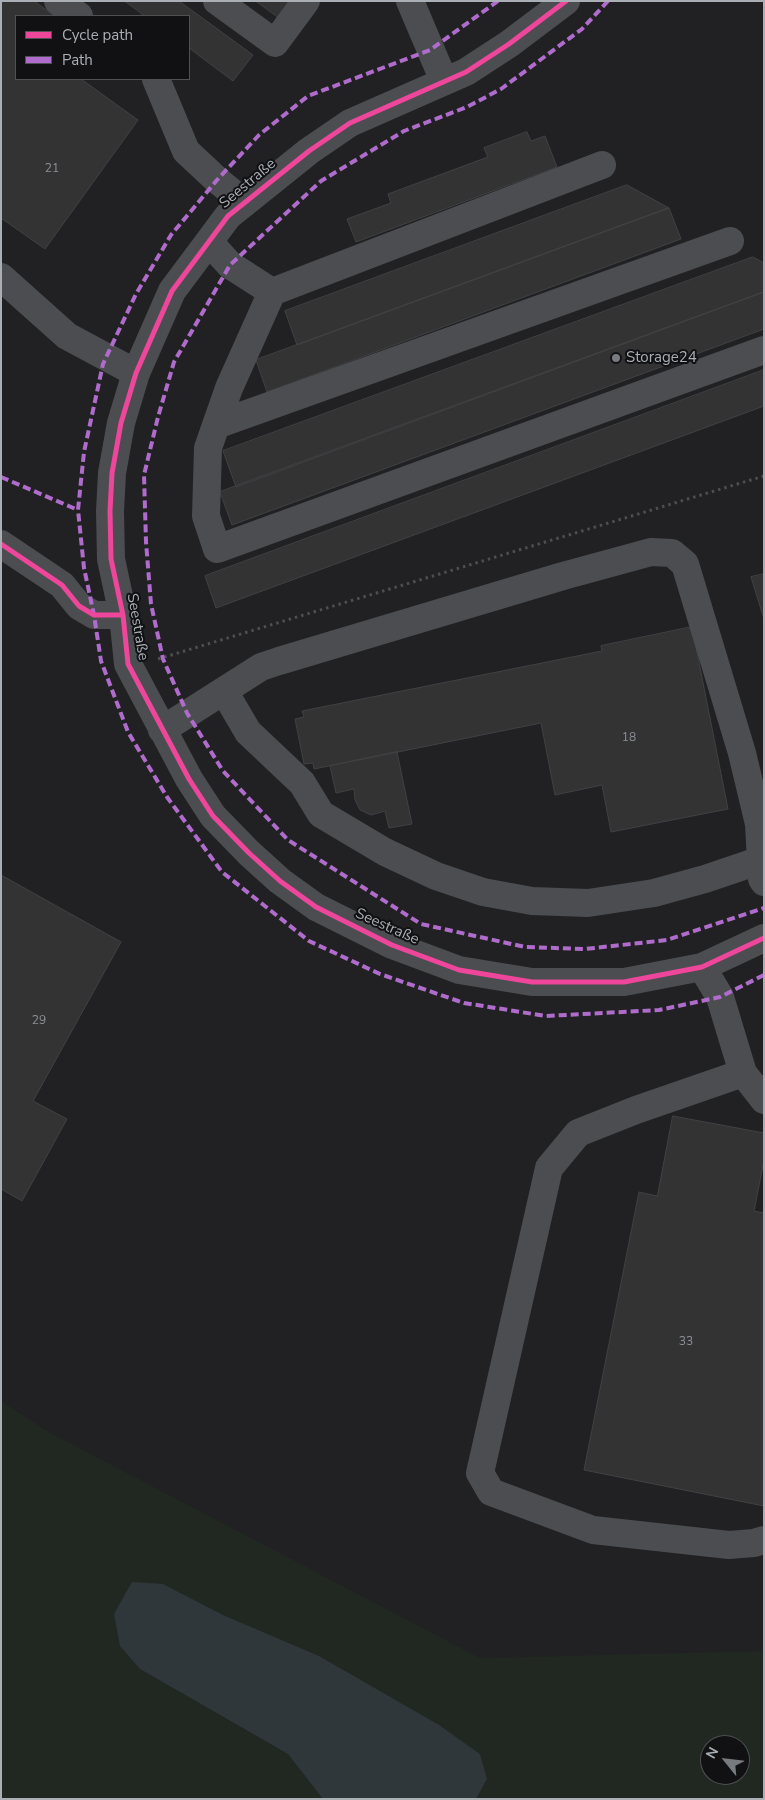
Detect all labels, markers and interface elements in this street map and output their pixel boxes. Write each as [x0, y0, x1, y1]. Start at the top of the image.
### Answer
legend [15, 15, 190, 80]
text: Cycle path [62, 25, 133, 45]
text: Path [62, 50, 93, 70]
street label: Seestraße [216, 155, 280, 213]
house number: 21 [45, 162, 59, 176]
place label: Storage24 [626, 349, 697, 367]
marker: Storage24 [610, 352, 622, 364]
street label: Seestraße [122, 592, 152, 662]
house number: 18 [622, 731, 636, 745]
street label: Seestraße [352, 905, 422, 949]
house number: 29 [32, 1014, 46, 1028]
house number: 33 [679, 1335, 693, 1349]
north arrow [700, 1735, 750, 1785]
text: N [701, 1744, 723, 1762]

